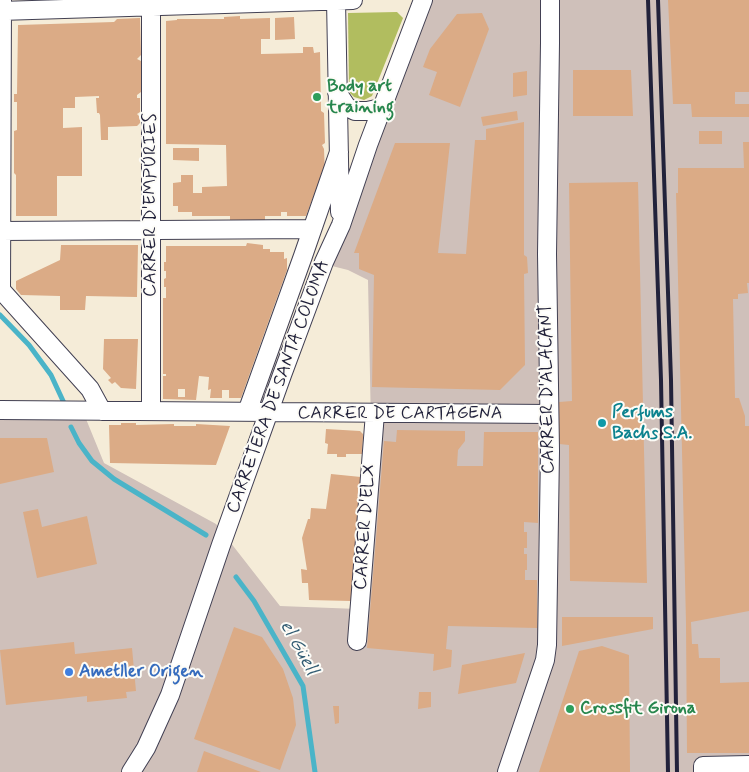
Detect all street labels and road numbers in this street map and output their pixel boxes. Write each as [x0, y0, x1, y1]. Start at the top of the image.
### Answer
street label: CARRER D'EMPÚRIES [140, 113, 162, 297]
street label: CARRETERA DE SANTA COLOMA [223, 257, 335, 517]
street label: CARRER D'ALACANT [536, 304, 560, 474]
street label: CARRER DE CARTAGENA [297, 403, 503, 425]
street label: CARRER D'ELX [351, 463, 381, 591]

